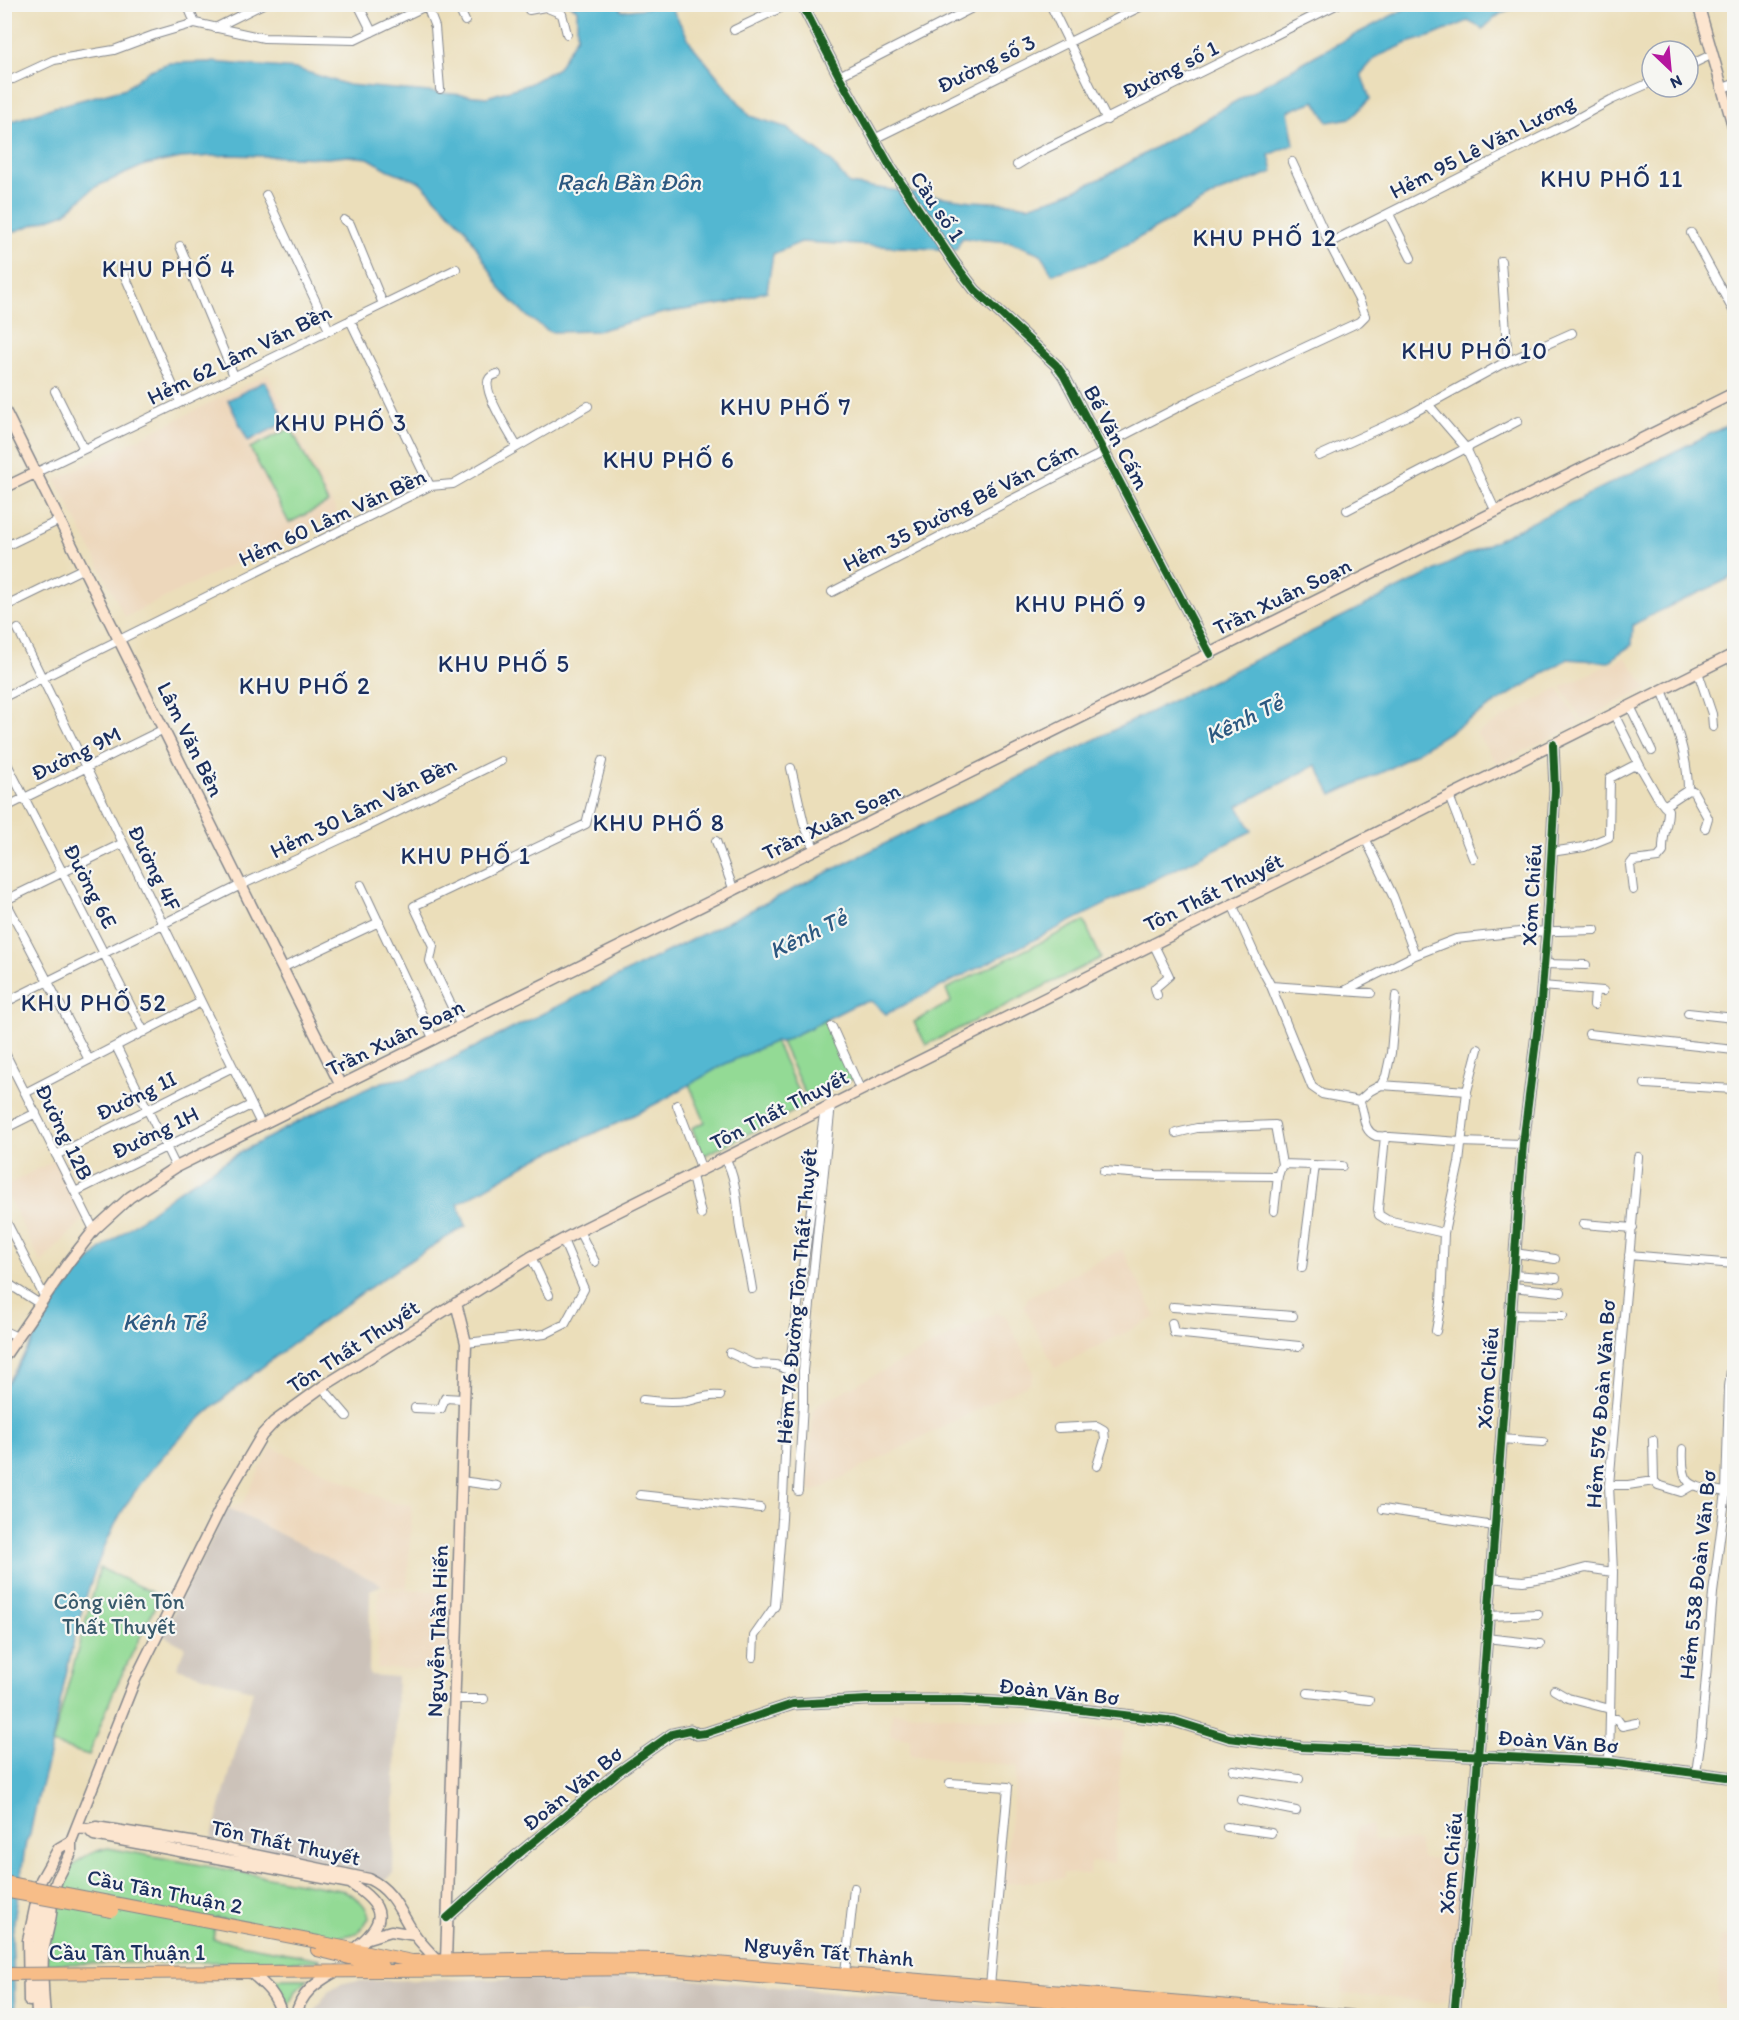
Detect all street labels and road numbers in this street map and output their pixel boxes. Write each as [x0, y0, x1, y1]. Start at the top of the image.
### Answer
street label: Đường số 3 [933, 28, 1040, 99]
street label: Đường số 1 [1118, 34, 1223, 105]
street label: Hẻm 95 Lê Văn Lương [1385, 88, 1580, 205]
street label: Cầu số 1 [904, 166, 971, 247]
street label: Hẻm 62 Lâm Văn Bền [143, 298, 336, 411]
street label: Bế Văn Cấm [1078, 380, 1156, 495]
street label: Hẻm 35 Đường Bế Văn Cấm [838, 435, 1083, 578]
street label: Hẻm 60 Lâm Văn Bền [234, 462, 431, 573]
street label: Trần Xuân Soạn [1209, 551, 1356, 641]
street label: Lâm Văn Bền [151, 677, 230, 802]
street label: Đường 9M [27, 720, 126, 787]
street label: Hẻm 30 Lâm Văn Bền [266, 750, 461, 864]
street label: Trần Xuân Soạn [758, 776, 905, 866]
street label: Đường 4F [122, 821, 187, 916]
street label: Đường 6E [58, 839, 123, 933]
street label: Xóm Chiếu [1515, 843, 1548, 947]
street label: Tôn Thất Thuyết [1139, 847, 1287, 938]
street label: Trần Xuân Soạn [322, 992, 469, 1082]
street label: Tôn Thất Thuyết [705, 1063, 853, 1156]
street label: Đường 1I [92, 1064, 181, 1126]
street label: Đường 12B [30, 1080, 99, 1185]
street label: Đường 1H [107, 1100, 203, 1165]
street label: Hẻm 76 Đường Tôn Thất Thuyết [770, 1147, 823, 1445]
street label: Tôn Thất Thuyết [282, 1294, 424, 1399]
street label: Hẻm 576 Đoàn Văn Bơ [1580, 1298, 1621, 1509]
street label: Xóm Chiếu [1470, 1326, 1505, 1430]
street label: Hẻm 538 Đoàn Văn Bơ [1673, 1468, 1722, 1681]
street label: Nguyễn Thần Hiến [421, 1544, 454, 1718]
street label: Đoàn Văn Bơ [998, 1672, 1121, 1711]
street label: Đoàn Văn Bơ [1497, 1724, 1620, 1759]
street label: Đoàn Văn Bơ [517, 1740, 628, 1837]
street label: Xóm Chiếu [1433, 1811, 1468, 1915]
street label: Tôn Thất Thuyết [209, 1813, 363, 1871]
street label: Cầu Tân Thuận 2 [85, 1863, 245, 1920]
street label: Nguyễn Tất Thành [743, 1931, 915, 1972]
street label: Cầu Tân Thuận 1 [49, 1939, 205, 1966]

